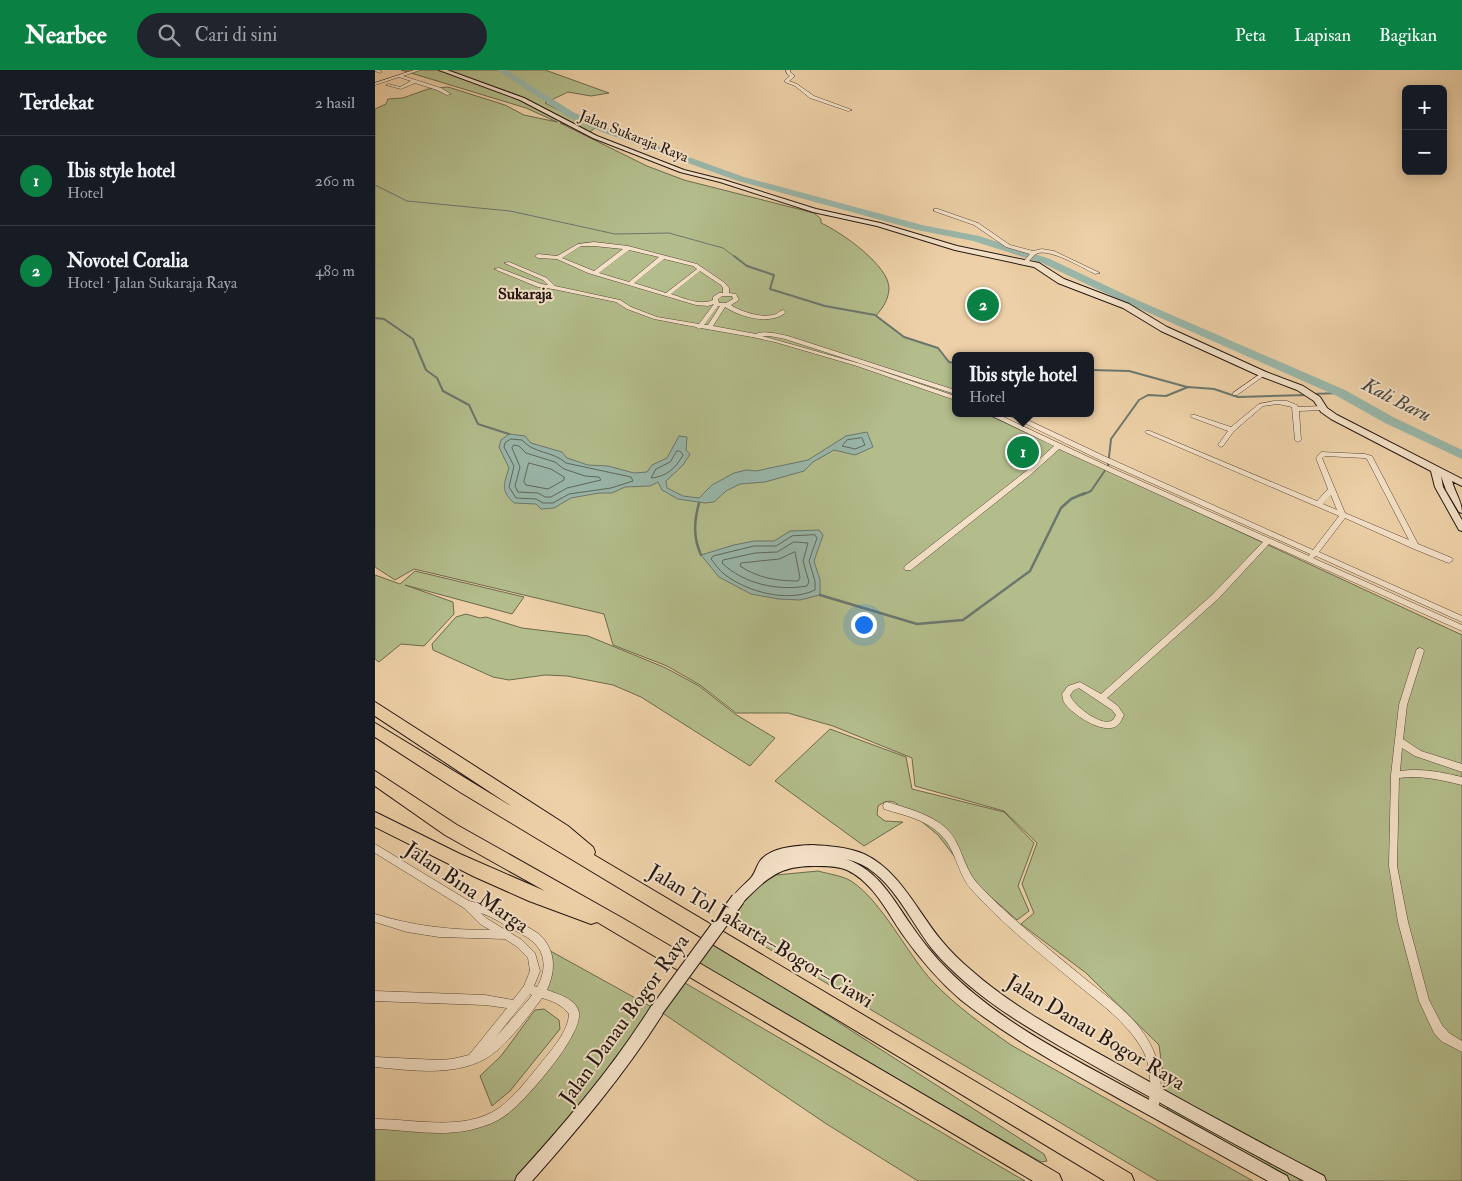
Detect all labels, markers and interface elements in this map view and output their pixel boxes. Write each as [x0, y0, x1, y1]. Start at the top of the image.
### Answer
search box [137, 13, 487, 58]
text: Nearbee [25, 20, 107, 51]
icon: search [155, 21, 183, 49]
text: Cari di sini [195, 23, 277, 47]
text: Peta [1235, 24, 1266, 47]
text: Lapisan [1294, 24, 1351, 47]
text: Bagikan [1379, 24, 1437, 47]
map controls [1402, 85, 1447, 175]
button: + [1402, 85, 1447, 130]
text: Terdekat [20, 89, 94, 116]
text: 2 hasil [315, 93, 355, 113]
street label: Jalan Sukaraja Raya [575, 106, 692, 168]
button: − [1402, 130, 1447, 175]
text: Ibis style hotel [67, 159, 175, 183]
text: 1 [33, 171, 39, 191]
text: 260 m [315, 171, 355, 191]
text: Hotel [67, 183, 104, 203]
text: Novotel Coralia [67, 249, 188, 273]
text: 2 [32, 261, 40, 281]
text: 480 m [315, 261, 355, 281]
text: Hotel · Jalan Sukaraja Raya [67, 273, 237, 293]
district label: Sukaraja [498, 284, 552, 304]
pin: 2 [967, 286, 999, 324]
popup [952, 352, 1094, 417]
text: Ibis style hotel [969, 363, 1077, 387]
water label: Kali Baru [1357, 372, 1435, 427]
text: Hotel [969, 387, 1005, 407]
pin: 1 [1007, 433, 1039, 471]
your location [851, 612, 877, 638]
street label: Jalan Bina Marga [398, 835, 535, 939]
street label: Jalan Tol Jakarta–Bogor–Ciawi [642, 858, 879, 1015]
street label: Jalan Danau Bogor Raya [553, 928, 696, 1111]
street label: Jalan Danau Bogor Raya [1000, 968, 1191, 1097]

